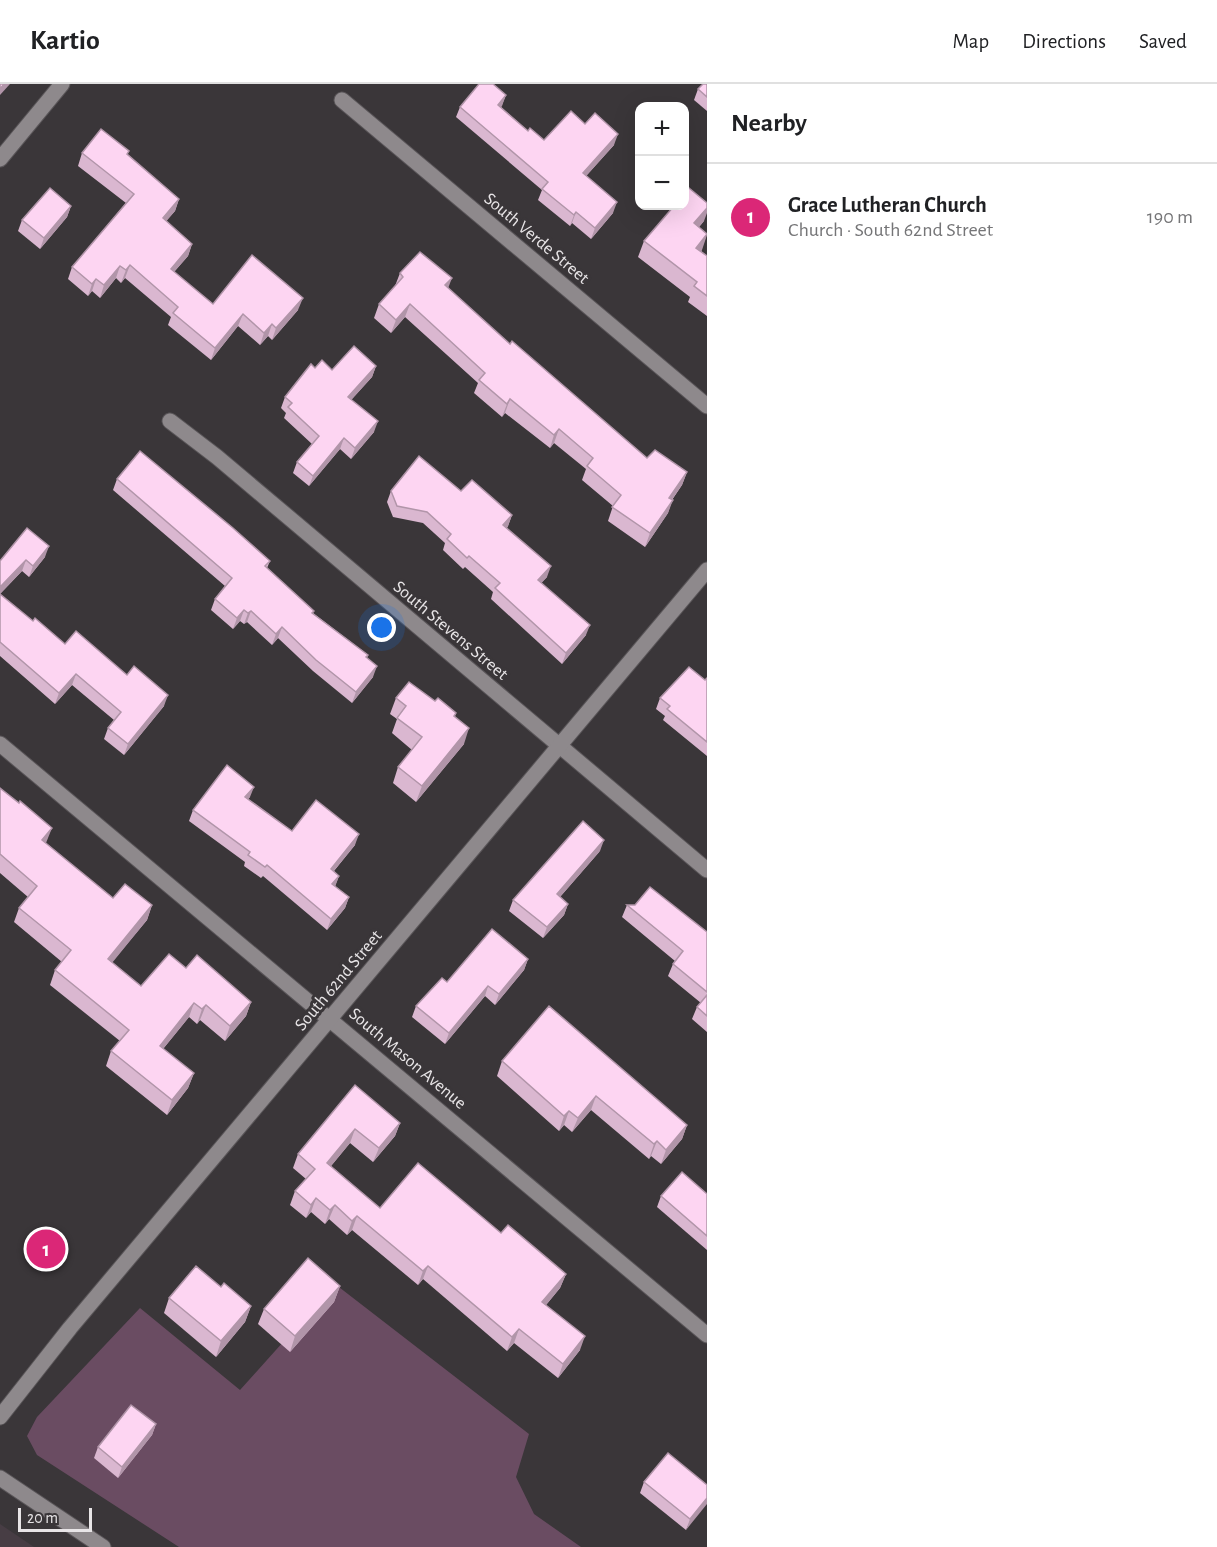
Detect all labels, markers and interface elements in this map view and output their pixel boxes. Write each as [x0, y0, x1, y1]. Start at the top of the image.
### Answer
text: Kartio [30, 27, 100, 55]
text: Map [953, 31, 989, 52]
text: Directions [1022, 31, 1106, 52]
text: Saved [1139, 31, 1187, 52]
map controls [635, 102, 689, 210]
button: + [635, 102, 689, 156]
text: Nearby [731, 110, 807, 136]
button: − [635, 156, 689, 210]
street label: South Verde Street [481, 190, 592, 288]
text: Grace Lutheran Church [788, 194, 987, 216]
text: 1 [747, 207, 754, 227]
text: 190 m [1147, 207, 1193, 227]
text: Church · South 62nd Street [788, 220, 993, 240]
street label: South Stevens Street [390, 578, 511, 684]
your location [367, 613, 396, 642]
street label: South 62nd Street [292, 927, 386, 1034]
street label: South Mason Avenue [345, 1005, 469, 1113]
pin: 1 [26, 1226, 66, 1272]
scale bar [18, 1505, 92, 1532]
text: 20 m [27, 1510, 58, 1526]

